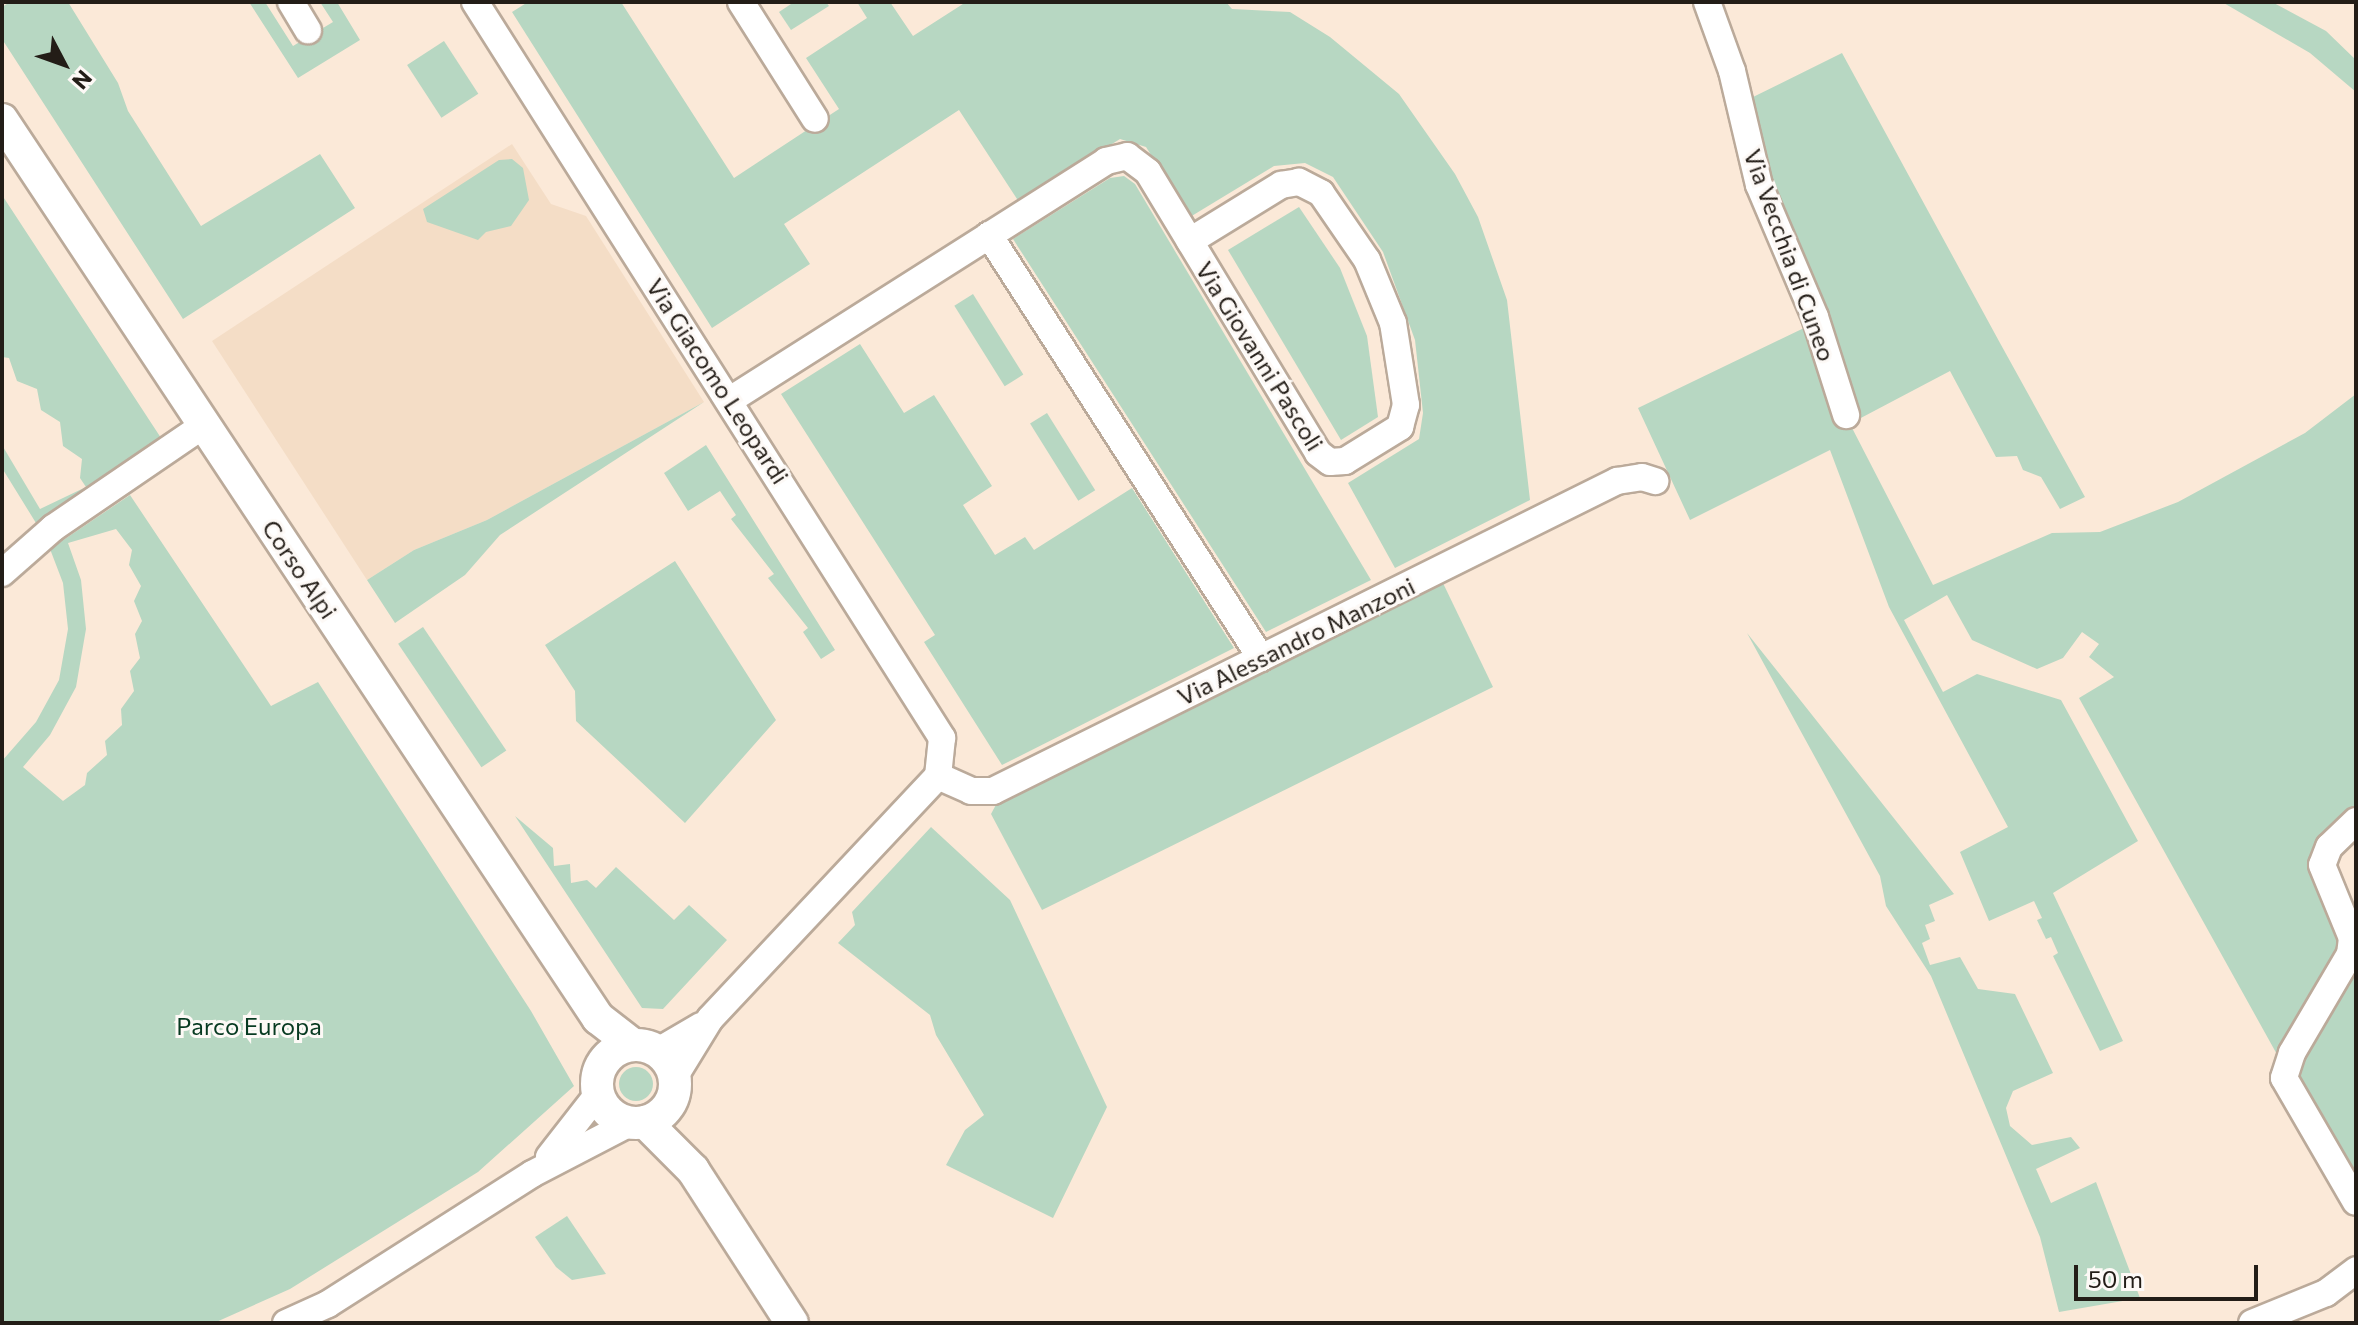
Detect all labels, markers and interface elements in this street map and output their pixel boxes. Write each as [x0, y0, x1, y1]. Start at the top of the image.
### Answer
north arrow [24, 24, 104, 104]
text: N [67, 65, 98, 95]
street label: Via Vecchia di Cuneo [1738, 145, 1842, 365]
street label: Via Giovanni Pascoli [1190, 256, 1330, 456]
street label: Via Giacomo Leopardi [641, 273, 795, 489]
street label: Corso Alpi [257, 514, 343, 624]
street label: Via Alessandro Manzoni [1173, 571, 1419, 711]
park label: Parco Europa [176, 1012, 322, 1040]
scale bar [2078, 1249, 2262, 1299]
text: 50 m [2088, 1264, 2143, 1293]

